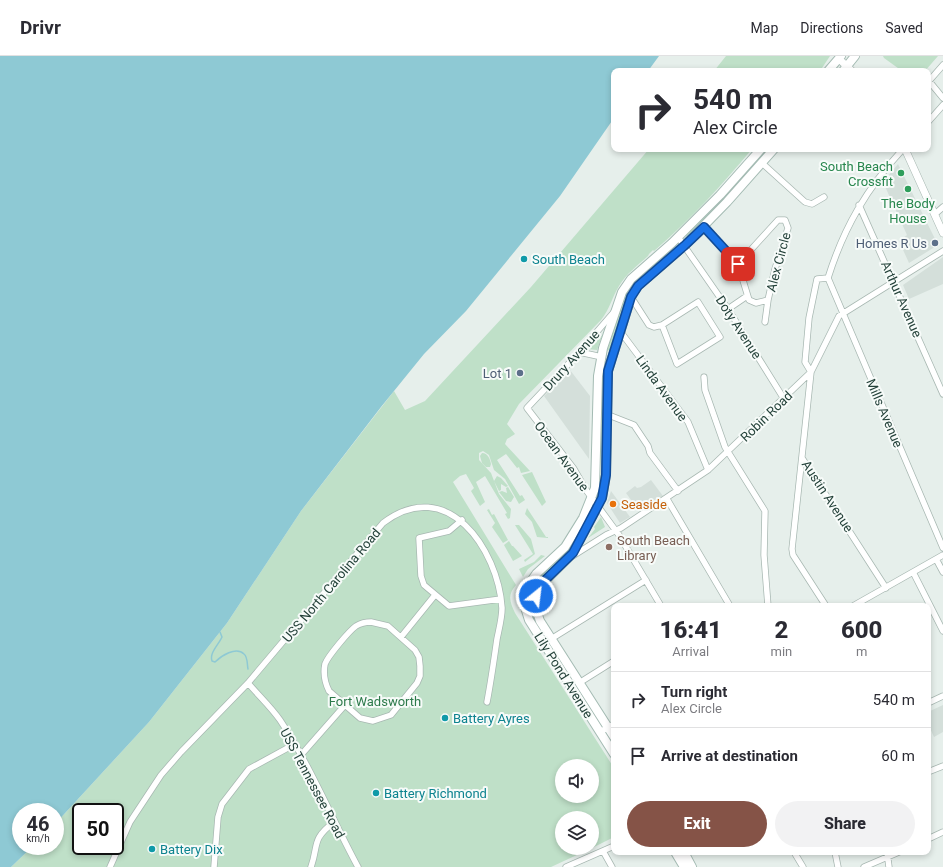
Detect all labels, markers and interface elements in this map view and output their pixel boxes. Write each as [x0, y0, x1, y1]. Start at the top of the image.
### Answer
text: Drivr [20, 16, 61, 39]
text: Map [751, 20, 778, 36]
text: Directions [800, 20, 863, 36]
text: Saved [885, 20, 923, 36]
text: 540 m [693, 83, 772, 116]
icon: right [627, 84, 679, 136]
text: Alex Circle [693, 117, 777, 138]
place label: South Beach Crossfit [820, 159, 893, 189]
marker: South Beach Crossfit [896, 168, 906, 178]
marker: The Body House [903, 184, 913, 194]
place label: The Body House [881, 196, 935, 226]
street label: Alex Circle [763, 231, 794, 294]
place label: Homes R Us [856, 236, 927, 251]
marker: Homes R Us [930, 238, 940, 248]
pin [721, 247, 755, 281]
place label: South Beach [532, 252, 605, 267]
icon: arrive [727, 253, 749, 275]
marker: South Beach [519, 254, 529, 264]
street label: Arthur Avenue [878, 259, 925, 340]
street label: Doty Avenue [713, 293, 765, 362]
street label: Drury Avenue [540, 327, 603, 394]
street label: Linda Avenue [633, 353, 690, 424]
place label: Lot 1 [483, 366, 512, 381]
marker: Lot 1 [515, 368, 525, 378]
street label: Mills Avenue [863, 377, 906, 450]
street label: Robin Road [737, 388, 795, 445]
street label: Ocean Avenue [531, 418, 592, 494]
street label: Austin Avenue [799, 458, 856, 535]
place label: Seaside [621, 497, 667, 512]
marker: Seaside [608, 499, 618, 509]
street label: USS North Carolina Road [279, 525, 383, 645]
place label: South Beach Library [617, 533, 690, 563]
marker: South Beach Library [604, 542, 614, 552]
position arrow [515, 575, 557, 617]
text: 16:41 [660, 616, 722, 644]
text: 2 [774, 616, 788, 644]
text: 600 [841, 616, 882, 644]
street label: Lily Pond Avenue [531, 630, 596, 721]
text: Arrival [672, 644, 709, 659]
text: min [771, 644, 792, 659]
text: m [856, 644, 867, 659]
text: Turn right [661, 683, 727, 701]
icon: right [627, 689, 649, 711]
text: 540 m [873, 691, 915, 709]
park label: Fort Wadsworth [329, 694, 421, 709]
text: Alex Circle [661, 701, 722, 716]
place label: Battery Ayres [453, 711, 530, 726]
marker: Battery Ayres [440, 713, 450, 723]
street label: USS Tennessee Road [277, 726, 348, 841]
icon: arrive [627, 745, 649, 767]
text: Arrive at destination [661, 747, 798, 765]
text: 60 m [881, 747, 915, 765]
map controls [555, 759, 599, 855]
button: sound [555, 759, 599, 803]
place label: Battery Richmond [384, 786, 487, 801]
marker: Battery Richmond [371, 788, 381, 798]
button: Exit [627, 801, 767, 847]
button: Share [775, 801, 915, 847]
speed limit sign: 50 [72, 803, 124, 855]
button: layers [555, 811, 599, 855]
text: 46 [27, 812, 49, 836]
text: km/h [26, 833, 50, 844]
place label: Battery Dix [160, 842, 223, 857]
marker: Battery Dix [147, 844, 157, 854]

